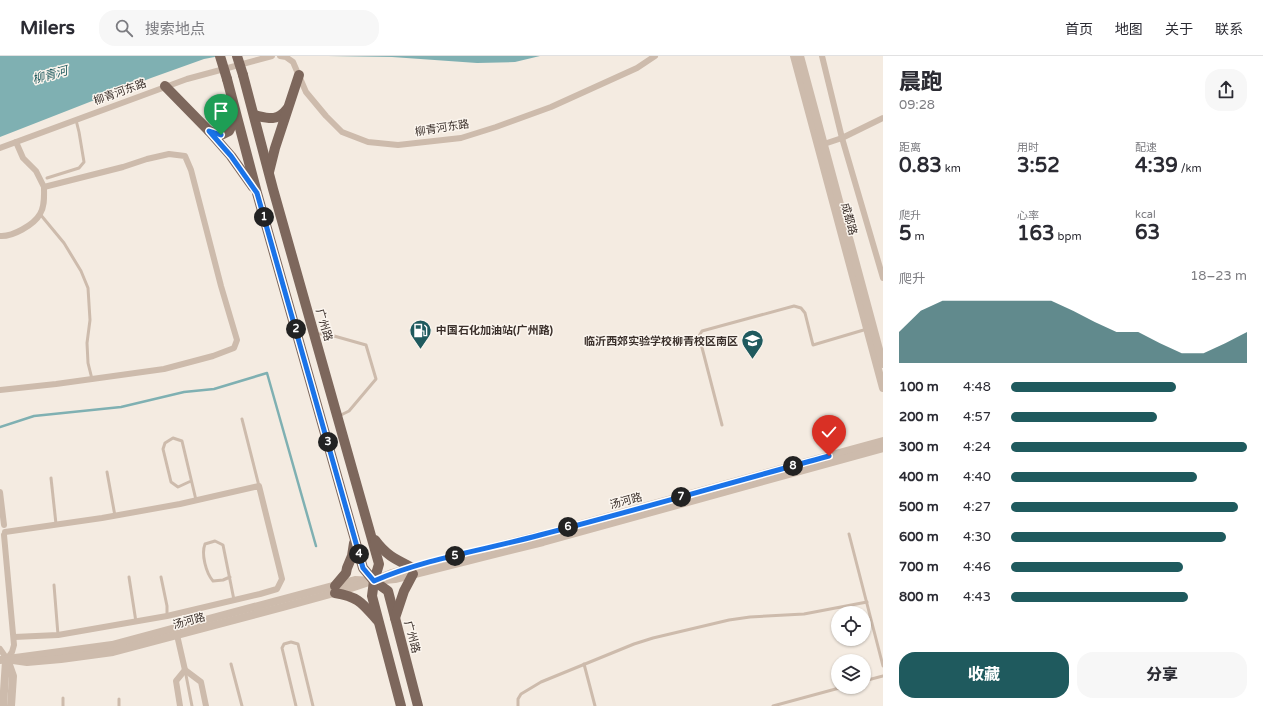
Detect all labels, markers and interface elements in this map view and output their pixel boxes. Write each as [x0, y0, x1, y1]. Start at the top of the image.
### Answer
search box [99, 10, 379, 46]
text: Milers [20, 17, 75, 39]
icon: search [113, 17, 135, 39]
text: 搜索地点 [145, 20, 205, 38]
text: 首页 [1065, 21, 1093, 38]
text: 地图 [1115, 21, 1143, 38]
text: 关于 [1165, 21, 1193, 38]
text: 联系 [1215, 21, 1243, 38]
water label: 柳青河 [31, 63, 71, 86]
text: 晨跑 [899, 69, 943, 95]
button: share [1205, 69, 1247, 111]
street label: 柳青河东路 [92, 76, 148, 108]
pin [204, 94, 238, 135]
text: 09:28 [899, 97, 935, 113]
icon: arrive [210, 100, 232, 122]
street label: 柳青河东路 [414, 117, 470, 139]
text: 距离 [899, 141, 921, 154]
text: 用时 [1017, 141, 1039, 154]
text: 配速 [1135, 141, 1157, 154]
text: 0.83 [899, 154, 942, 178]
text: 3:52 [1017, 154, 1060, 178]
text: 4:39 [1135, 154, 1178, 178]
text: km [942, 162, 961, 175]
text: /km [1178, 162, 1202, 175]
street label: 成都路 [838, 201, 860, 237]
pin: 1 [254, 207, 274, 227]
text: kcal [1135, 208, 1156, 221]
text: 爬升 [899, 209, 921, 222]
text: 心率 [1017, 209, 1039, 222]
text: 1 [261, 210, 267, 223]
text: 63 [1135, 221, 1160, 245]
text: 5 [899, 222, 912, 246]
text: 163 [1017, 222, 1055, 246]
text: m [912, 230, 925, 243]
text: bpm [1055, 230, 1082, 243]
text: 18–23 m [1190, 268, 1247, 284]
text: 爬升 [899, 271, 925, 287]
street label: 广州路 [313, 307, 335, 343]
fuel station icon: 中国石化加油站(广州路) [408, 317, 434, 350]
pin: 2 [286, 319, 306, 339]
text: 2 [293, 322, 299, 335]
place label: 中国石化加油站(广州路) [436, 324, 553, 337]
school or university icon: 临沂西郊实验学校柳青校区南区 [740, 328, 766, 361]
place label: 临沂西郊实验学校柳青校区南区 [584, 335, 738, 348]
text: 100 m [899, 379, 939, 395]
text: 4:48 [963, 379, 991, 395]
text: 200 m [899, 409, 939, 425]
text: 4:57 [963, 409, 991, 425]
pin [812, 415, 846, 456]
icon: check [818, 421, 840, 443]
pin: 3 [318, 432, 338, 452]
text: 3 [325, 435, 331, 448]
text: 300 m [899, 439, 939, 455]
text: 4:24 [963, 439, 991, 455]
pin: 8 [783, 456, 803, 476]
text: 8 [790, 459, 796, 472]
text: 400 m [899, 469, 939, 485]
text: 4:40 [963, 469, 991, 485]
pin: 7 [671, 487, 691, 507]
street label: 汤河路 [608, 490, 644, 512]
text: 7 [678, 490, 684, 503]
text: 500 m [899, 499, 939, 515]
text: 4:27 [963, 499, 991, 515]
pin: 6 [558, 517, 578, 537]
text: 6 [565, 520, 571, 533]
text: 600 m [899, 529, 939, 545]
text: 4:30 [963, 529, 991, 545]
pin: 4 [349, 544, 369, 564]
pin: 5 [445, 546, 465, 566]
text: 4 [356, 547, 362, 560]
text: 5 [452, 549, 458, 562]
text: 700 m [899, 559, 939, 575]
text: 4:46 [963, 559, 991, 575]
text: 800 m [899, 589, 939, 605]
text: 4:43 [963, 589, 991, 605]
map controls [831, 606, 871, 694]
button: locate [831, 606, 871, 646]
street label: 汤河路 [171, 610, 207, 632]
street label: 广州路 [401, 619, 423, 655]
button: 收藏 [899, 652, 1069, 698]
button: 分享 [1077, 652, 1247, 698]
button: layers [831, 654, 871, 694]

